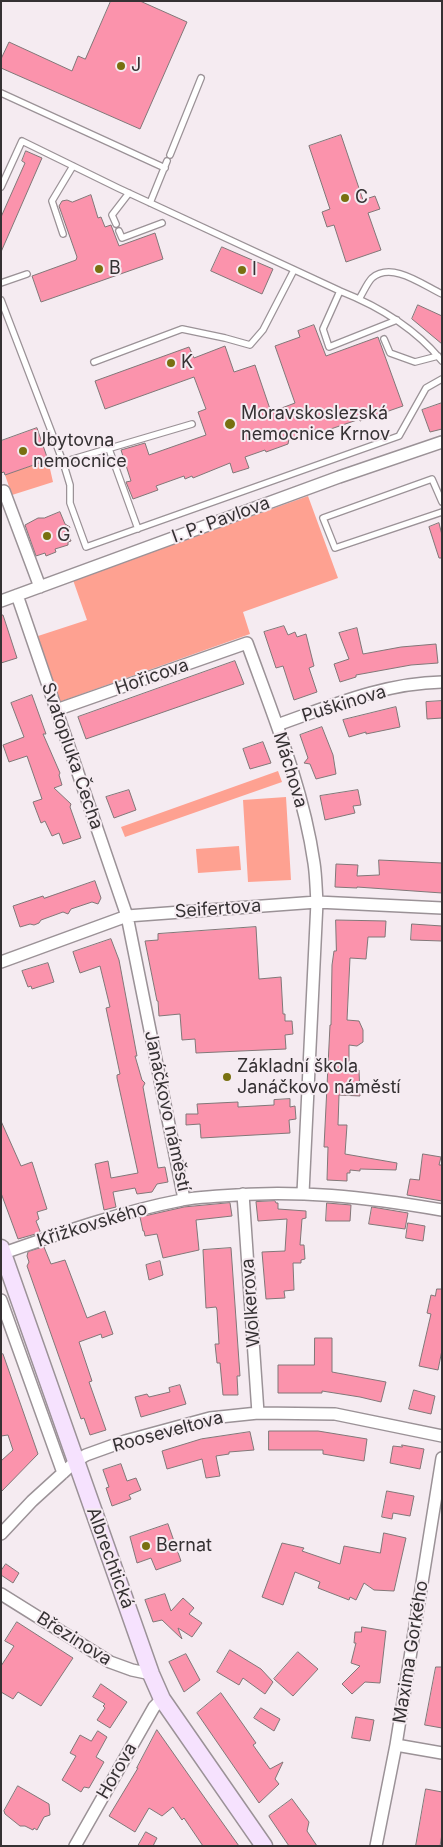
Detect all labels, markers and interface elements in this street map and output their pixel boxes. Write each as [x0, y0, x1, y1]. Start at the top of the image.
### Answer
place label: J [131, 55, 141, 77]
marker: J [115, 60, 127, 72]
place label: C [355, 187, 368, 209]
marker: C [339, 192, 351, 204]
place label: B [109, 258, 121, 280]
place label: I [252, 259, 257, 281]
marker: B [93, 263, 105, 275]
marker: I [236, 264, 248, 276]
place label: K [181, 352, 193, 374]
marker: K [165, 357, 177, 369]
place label: Moravskoslezská nemocnice Krnov [241, 403, 390, 446]
marker: Moravskoslezská nemocnice Krnov [223, 417, 237, 431]
place label: Ubytovna nemocnice [33, 430, 127, 472]
marker: Ubytovna nemocnice [17, 445, 29, 457]
street label: I. P. Pavlova [169, 492, 273, 548]
place label: G [57, 525, 70, 547]
marker: G [41, 530, 53, 542]
street label: Hořicova [112, 654, 192, 700]
street label: Svatopluka Čecha [37, 680, 107, 832]
street label: Puškinova [299, 681, 389, 727]
street label: Máchova [268, 730, 312, 810]
street label: Seifertova [174, 895, 262, 923]
street label: Janáčkovo náměstí [139, 1029, 195, 1193]
place label: Základní škola Janáčkovo náměstí [237, 1056, 401, 1098]
marker: Základní škola Janáčkovo náměstí [221, 1071, 233, 1083]
street label: Křižkovského [34, 1198, 150, 1252]
street label: Wolkerova [237, 1258, 265, 1348]
street label: Rooseveltova [110, 1407, 226, 1457]
street label: Albrechtická [82, 1504, 138, 1612]
place label: Bernat [156, 1535, 212, 1557]
marker: Bernat [140, 1540, 152, 1552]
street label: Maxima Gorkého [389, 1579, 433, 1725]
street label: Březinova [33, 1608, 115, 1670]
street label: Horova [92, 1739, 142, 1803]

